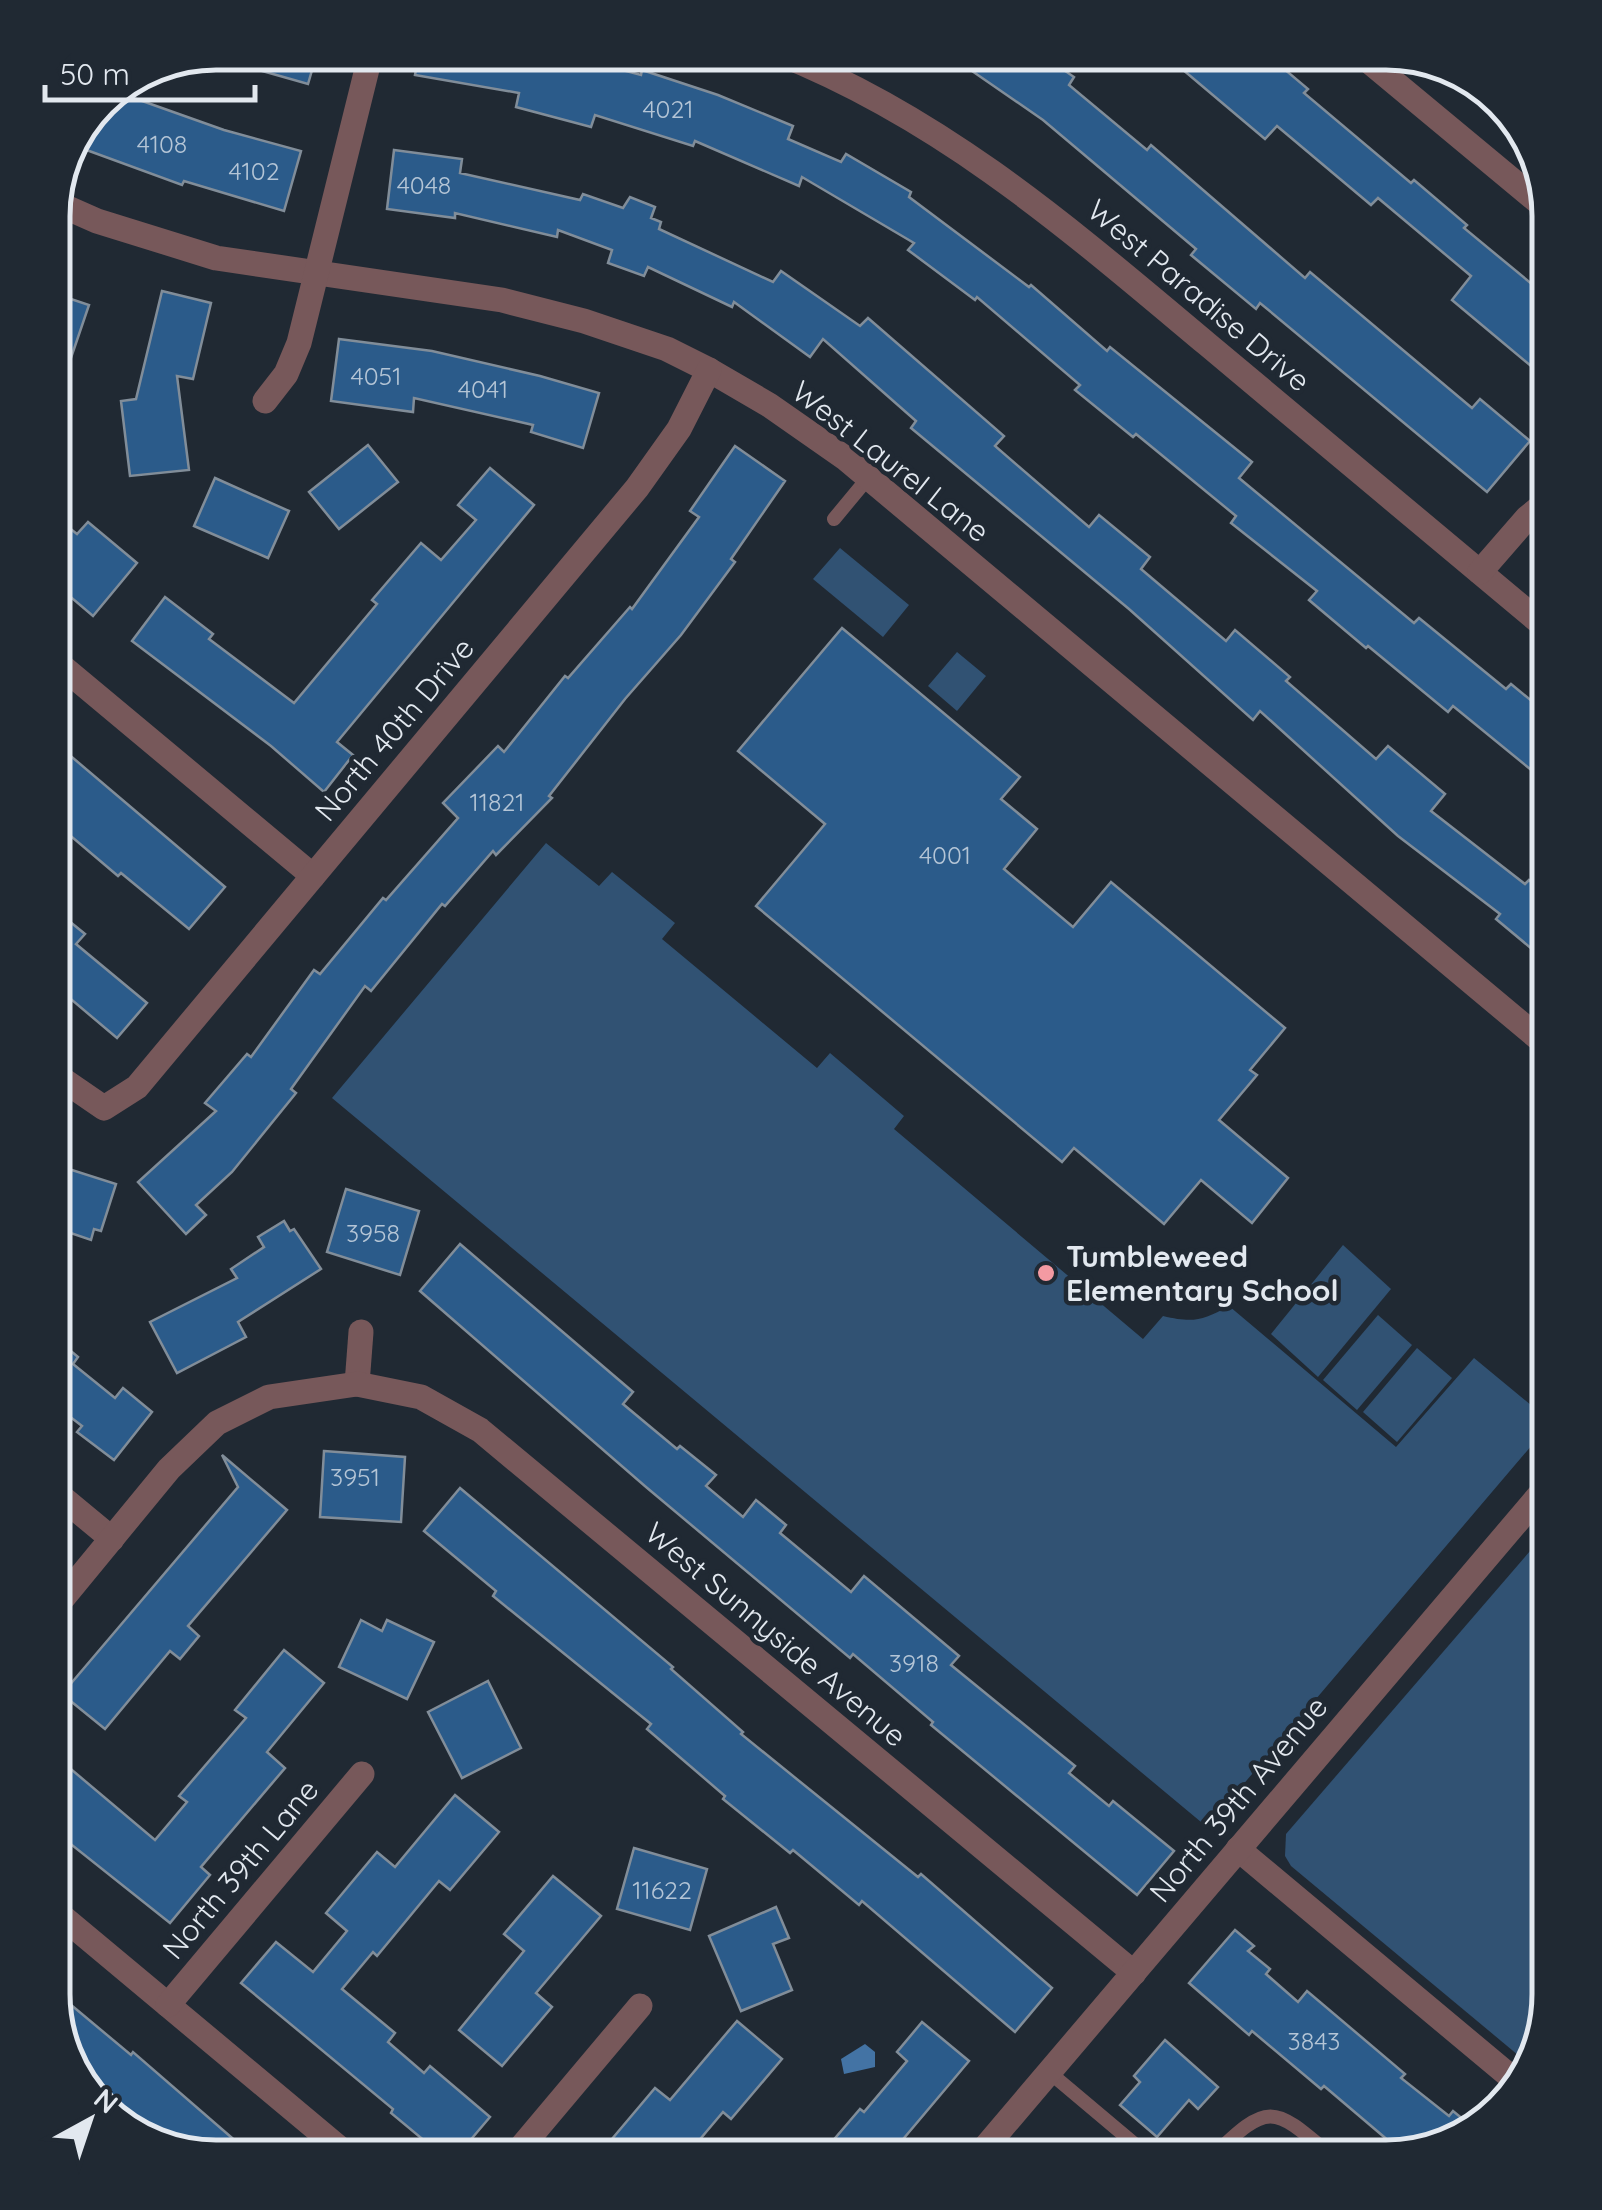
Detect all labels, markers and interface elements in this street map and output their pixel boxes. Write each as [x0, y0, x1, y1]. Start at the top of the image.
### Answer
scale bar [45, 40, 255, 102]
text: 50 m [60, 55, 130, 93]
house number: 4021 [642, 93, 694, 124]
house number: 4108 [137, 128, 187, 159]
house number: 4102 [229, 155, 279, 186]
house number: 4048 [397, 169, 451, 200]
street label: West Paradise Drive [1080, 191, 1318, 399]
house number: 4051 [351, 360, 401, 391]
street label: West Laurel Lane [785, 372, 997, 550]
house number: 4041 [458, 373, 508, 404]
street label: North 40th Drive [306, 629, 482, 829]
house number: 11821 [469, 786, 525, 817]
house number: 4001 [919, 839, 971, 870]
house number: 3958 [346, 1217, 400, 1248]
place label: Tumbleweed Elementary School [1066, 1237, 1339, 1309]
marker: Tumbleweed Elementary School [1035, 1262, 1057, 1284]
house number: 3951 [330, 1461, 380, 1492]
street label: West Sunnyside Avenue [638, 1514, 914, 1754]
house number: 3918 [889, 1647, 939, 1678]
street label: North 39th Avenue [1141, 1688, 1335, 1910]
street label: North 39th Lane [154, 1771, 326, 1967]
house number: 11622 [632, 1874, 692, 1905]
house number: 3843 [1288, 2025, 1340, 2056]
north arrow [40, 2070, 140, 2170]
text: N [87, 2080, 126, 2120]

